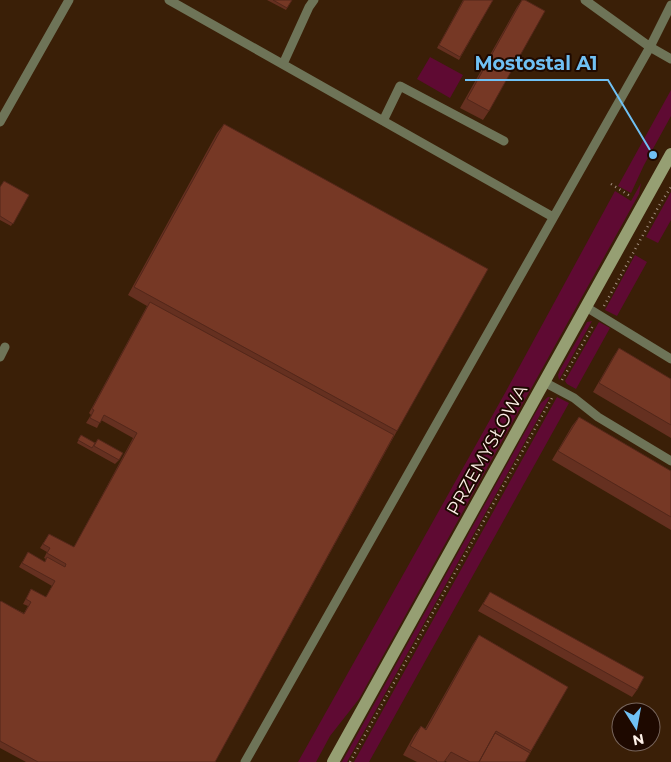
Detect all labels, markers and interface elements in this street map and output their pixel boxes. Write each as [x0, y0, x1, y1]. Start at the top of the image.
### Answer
callout: Mostostal A1 [465, 46, 608, 80]
text: Mostostal A1 [474, 52, 598, 75]
street label: PRZEMYSŁOWA [442, 381, 532, 519]
north arrow [611, 702, 661, 752]
text: N [631, 730, 646, 750]

